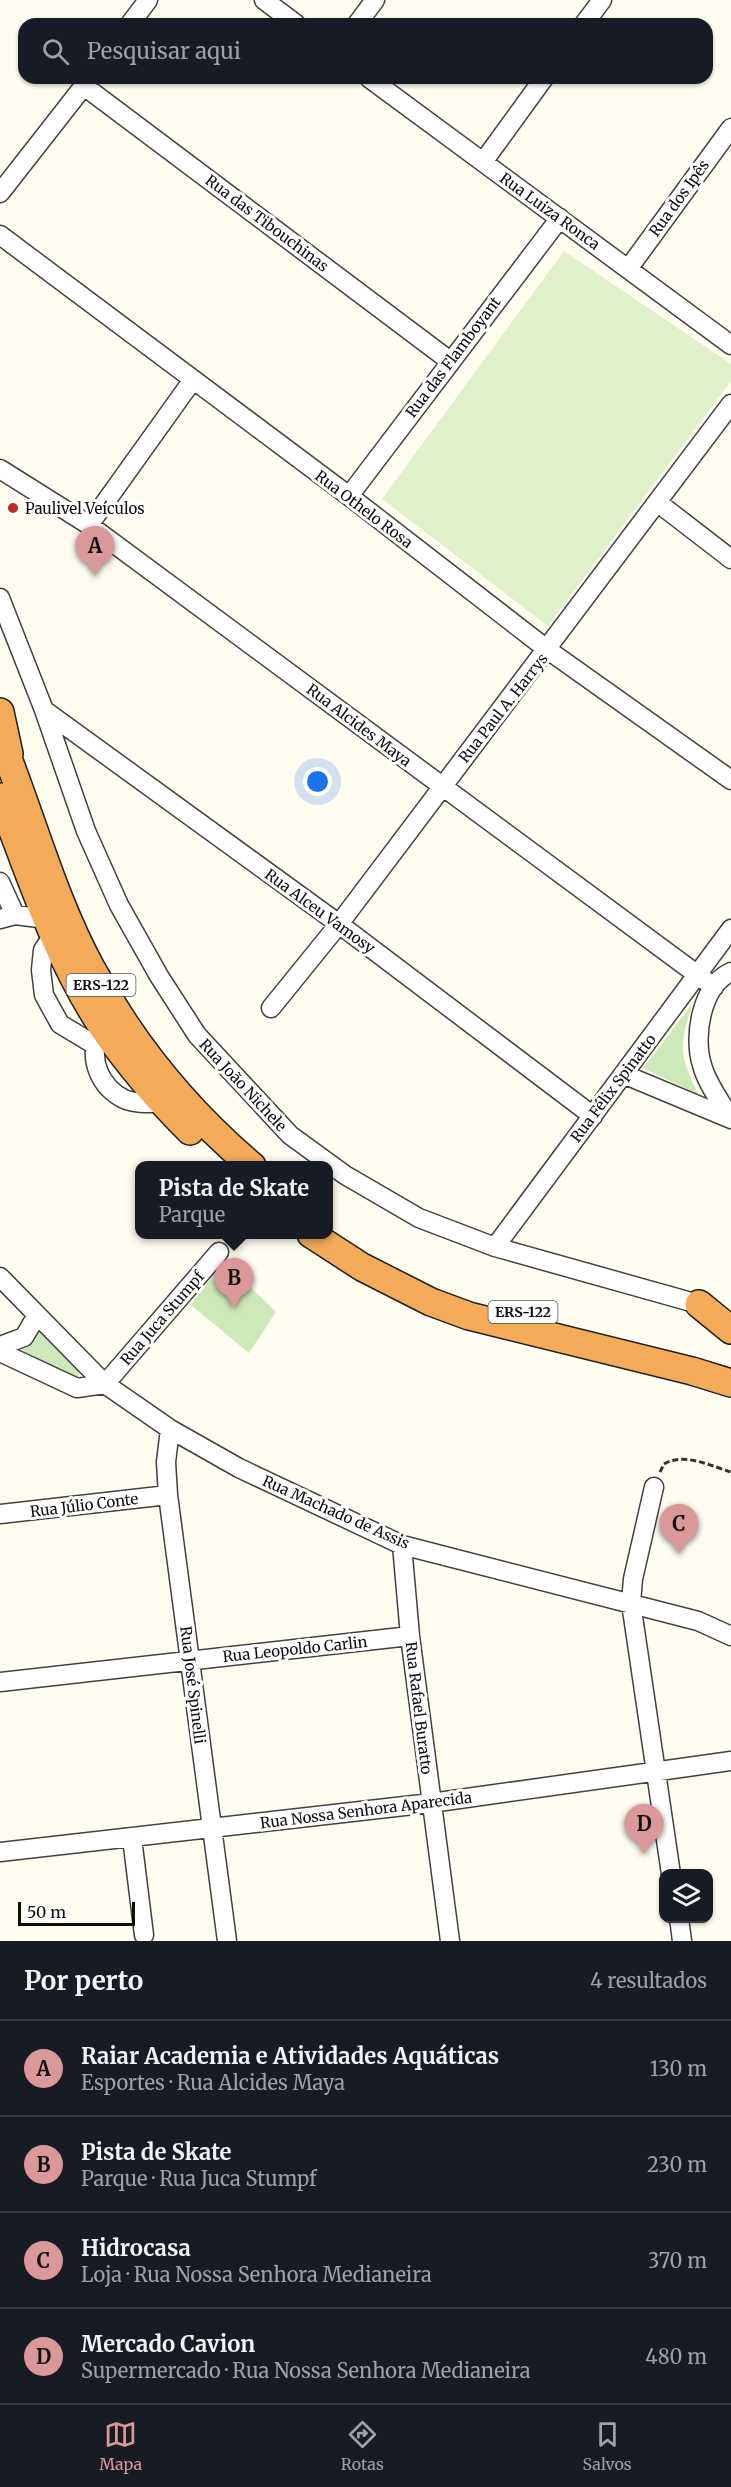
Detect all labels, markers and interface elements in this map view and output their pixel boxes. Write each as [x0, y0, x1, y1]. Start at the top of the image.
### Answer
search box [18, 18, 713, 84]
icon: search [39, 35, 72, 68]
text: Pesquisar aqui [87, 37, 241, 65]
street label: Rua dos Ipês [645, 156, 713, 240]
street label: Rua Luiza Ronca [496, 168, 604, 254]
street label: Rua das Tibouchinas [202, 170, 332, 276]
street label: Rua das Flamboyant [401, 293, 505, 421]
street label: Rua Othelo Rosa [311, 466, 417, 552]
place label: Paulivel Veículos [25, 499, 145, 518]
marker: Paulivel Veículos [6, 501, 20, 515]
pin: A [76, 526, 115, 576]
street label: Rua Paul A. Harrys [454, 649, 552, 767]
street label: Rua Alcides Maya [303, 679, 415, 771]
your location [303, 767, 332, 796]
street label: Rua Alceu Vamosy [261, 865, 379, 958]
road number: ERS-122 [66, 974, 136, 996]
street label: Rua Félix Spinatto [566, 1030, 660, 1146]
street label: Rua João Nichele [195, 1035, 291, 1135]
popup [135, 1161, 333, 1239]
text: Pista de Skate [159, 1174, 309, 1202]
text: Parque [159, 1202, 225, 1227]
pin: B [214, 1258, 254, 1308]
street label: Rua Juca Stumpf [116, 1266, 209, 1369]
road number: ERS-122 [488, 1301, 558, 1323]
street label: Rua Machado de Assis [260, 1471, 412, 1553]
street label: Rua Júlio Conte [29, 1489, 139, 1521]
pin: C [660, 1504, 698, 1554]
street label: Rua José Spinelli [176, 1625, 210, 1745]
street label: Rua Leopoldo Carlin [222, 1632, 368, 1666]
street label: Rua Rafael Buratto [401, 1640, 437, 1776]
street label: Rua Nossa Senhora Aparecida [259, 1788, 473, 1832]
pin: D [624, 1804, 664, 1854]
map controls [659, 1869, 713, 1923]
button: layers [659, 1869, 713, 1923]
scale bar [18, 1899, 135, 1926]
text: 50 m [27, 1902, 66, 1922]
text: Por perto [24, 1964, 143, 1997]
text: 4 resultados [590, 1968, 707, 1993]
text: Raiar Academia e Atividades Aquáticas [81, 2042, 499, 2070]
text: A [36, 2056, 51, 2081]
text: 130 m [650, 2056, 707, 2081]
text: Esportes · Rua Alcides Maya [81, 2070, 345, 2095]
text: Pista de Skate [81, 2138, 231, 2166]
text: B [37, 2152, 50, 2177]
text: 230 m [647, 2152, 707, 2177]
text: Parque · Rua Juca Stumpf [81, 2166, 317, 2191]
text: Hidrocasa [81, 2234, 191, 2262]
text: C [37, 2248, 50, 2273]
text: 370 m [648, 2248, 707, 2273]
text: Loja · Rua Nossa Senhora Medianeira [81, 2262, 432, 2287]
text: Mercado Cavion [81, 2330, 255, 2358]
text: D [36, 2344, 51, 2369]
text: 480 m [645, 2344, 707, 2369]
text: Supermercado · Rua Nossa Senhora Medianeira [81, 2358, 531, 2383]
tab: Mapa [99, 2418, 142, 2474]
tab: Rotas [341, 2418, 384, 2474]
tab: Salvos [582, 2418, 632, 2474]

